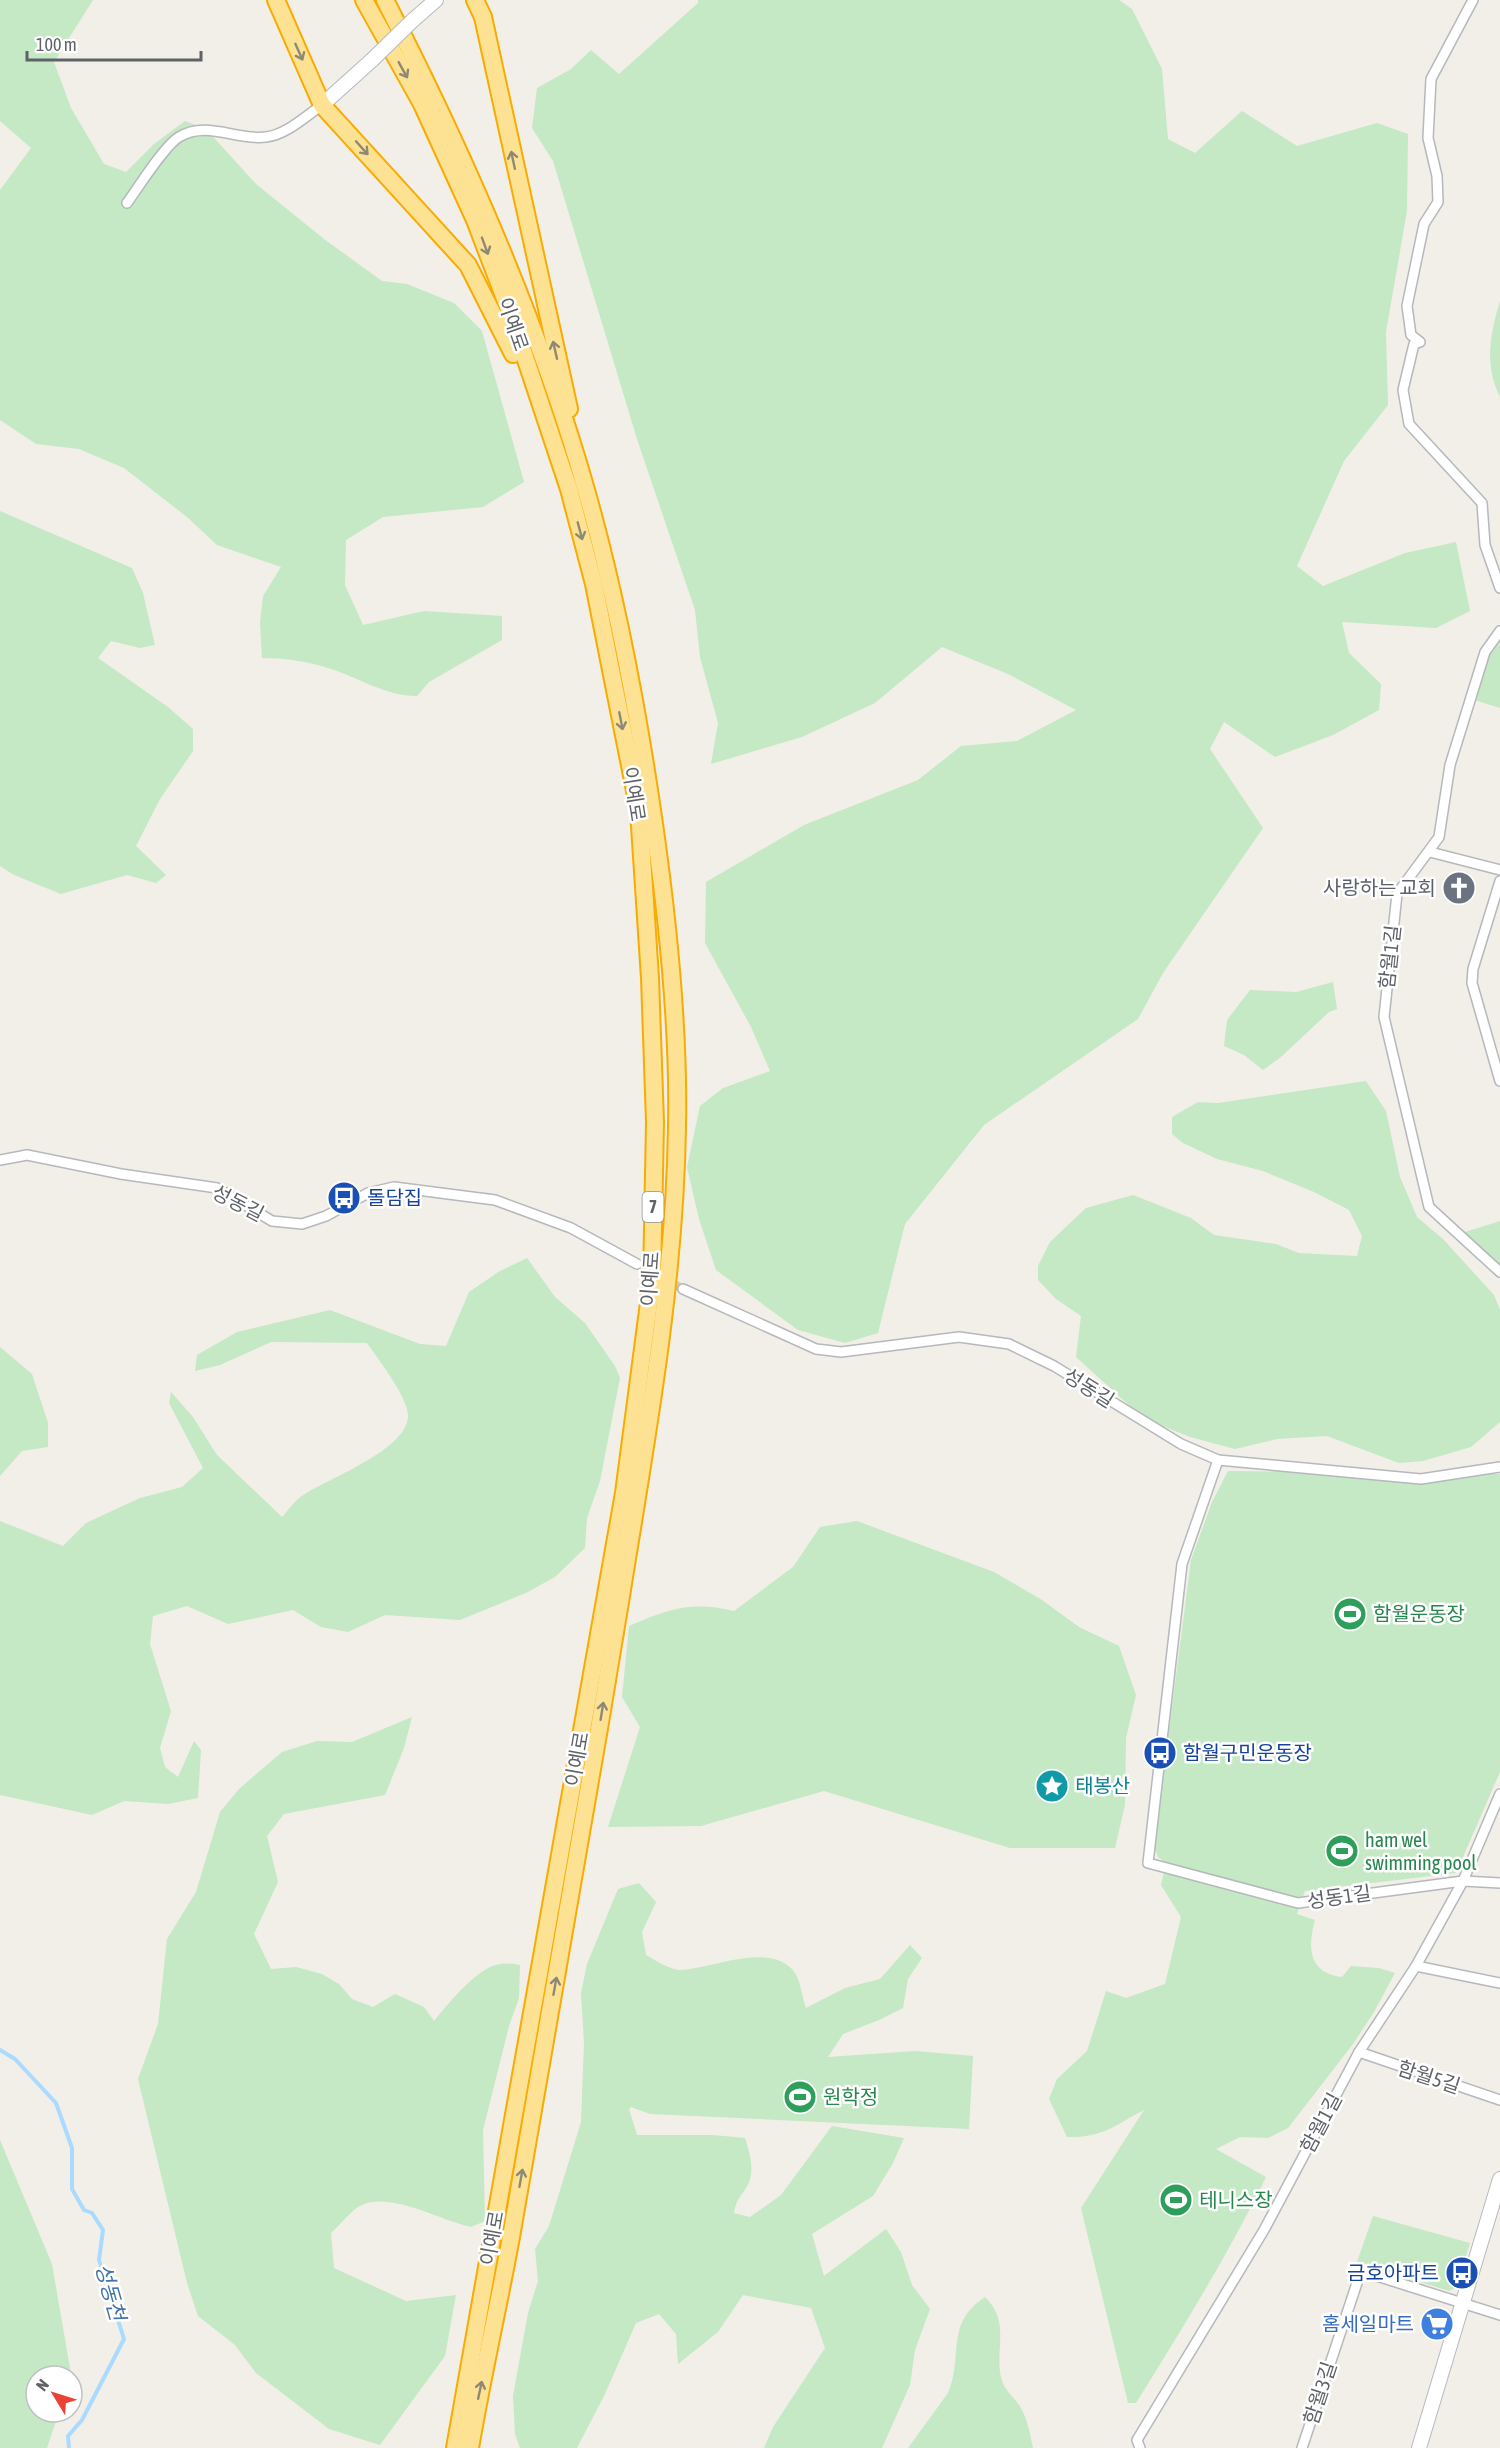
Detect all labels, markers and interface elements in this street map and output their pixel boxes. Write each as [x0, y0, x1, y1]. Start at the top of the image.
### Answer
scale bar [27, 24, 201, 62]
text: 100 m [36, 34, 77, 55]
one-way arrow [294, 43, 305, 61]
one-way arrow [397, 61, 409, 78]
one-way arrow [354, 140, 368, 155]
one-way arrow [507, 150, 518, 170]
one-way arrow [480, 236, 491, 255]
street label: 이예로 [494, 294, 533, 354]
one-way arrow [549, 341, 561, 360]
one-way arrow [575, 521, 586, 540]
one-way arrow [616, 711, 627, 730]
street label: 이예로 [619, 765, 650, 823]
church icon: 사랑하는 교회 [1441, 870, 1477, 906]
place label: 사랑하는 교회 [1323, 876, 1436, 899]
street label: 함월1길 [1375, 924, 1404, 990]
street label: 성동길 [208, 1180, 268, 1225]
bus stop icon: 돌담집 [326, 1180, 362, 1216]
place label: 돌담집 [367, 1186, 422, 1209]
road number: 7 [642, 1192, 664, 1222]
street label: 이예로 [636, 1251, 663, 1307]
street label: 성동길 [1060, 1363, 1119, 1412]
sports icon: 함월운동장 [1332, 1596, 1368, 1632]
place label: 함월운동장 [1373, 1602, 1465, 1625]
one-way arrow [597, 1702, 608, 1722]
street label: 이예로 [560, 1730, 593, 1788]
bus stop icon: 함월구민운동장 [1142, 1735, 1178, 1771]
place label: 함월구민운동장 [1183, 1741, 1312, 1764]
place icon: 태봉산 [1034, 1768, 1070, 1804]
place label: 태봉산 [1075, 1774, 1130, 1797]
place label: ham wel swimming pool [1365, 1828, 1477, 1874]
sports icon: ham wel swimming pool [1324, 1833, 1360, 1869]
street label: 성동1길 [1305, 1881, 1373, 1912]
one-way arrow [550, 1977, 561, 1997]
street label: 함월5길 [1395, 2056, 1463, 2097]
sports icon: 원학정 [782, 2079, 818, 2115]
place label: 원학정 [823, 2085, 878, 2108]
street label: 함월1길 [1295, 2089, 1346, 2157]
one-way arrow [516, 2169, 527, 2189]
sports icon: 테니스장 [1158, 2182, 1194, 2218]
place label: 테니스장 [1199, 2188, 1273, 2211]
street label: 이예로 [475, 2209, 508, 2267]
bus stop icon: 금호아파트 [1444, 2255, 1480, 2291]
water label: 성동천 [91, 2261, 131, 2325]
place label: 금호아파트 [1347, 2261, 1439, 2284]
supermarket icon: 홈세일마트 [1419, 2306, 1455, 2342]
place label: 홈세일마트 [1322, 2312, 1414, 2335]
street label: 함월3길 [1299, 2359, 1340, 2427]
north arrow [24, 2364, 84, 2424]
text: N [32, 2375, 52, 2394]
one-way arrow [475, 2381, 486, 2401]

